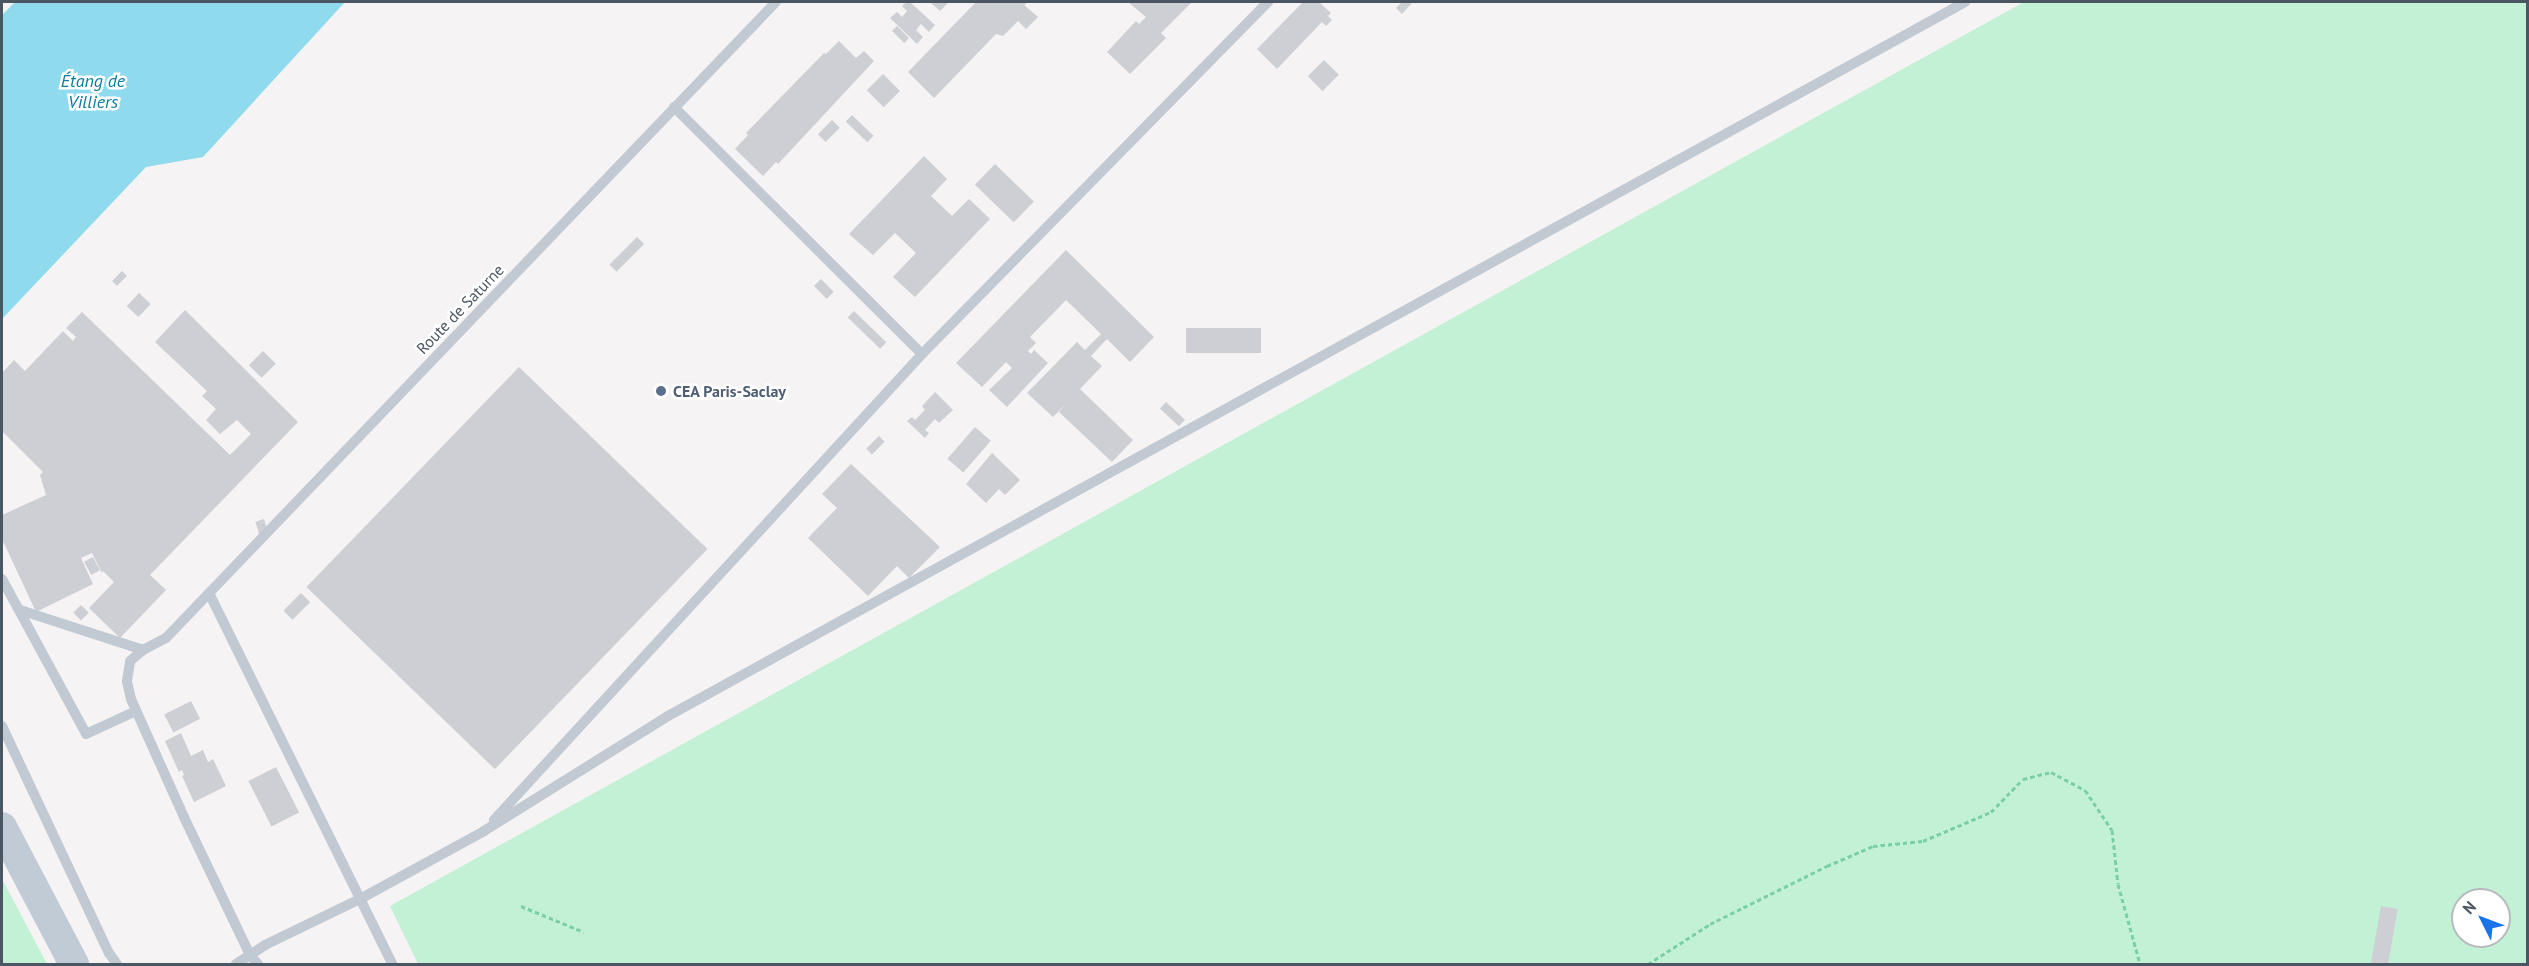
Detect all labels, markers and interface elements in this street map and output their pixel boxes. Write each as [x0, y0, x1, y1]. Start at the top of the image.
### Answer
water label: Étang de Villiers [61, 71, 125, 113]
street label: Route de Saturne [412, 260, 508, 358]
place label: CEA Paris-Saclay [673, 381, 787, 401]
marker: CEA Paris-Saclay [654, 384, 668, 398]
north arrow [2451, 888, 2511, 948]
text: N [2458, 897, 2480, 918]

